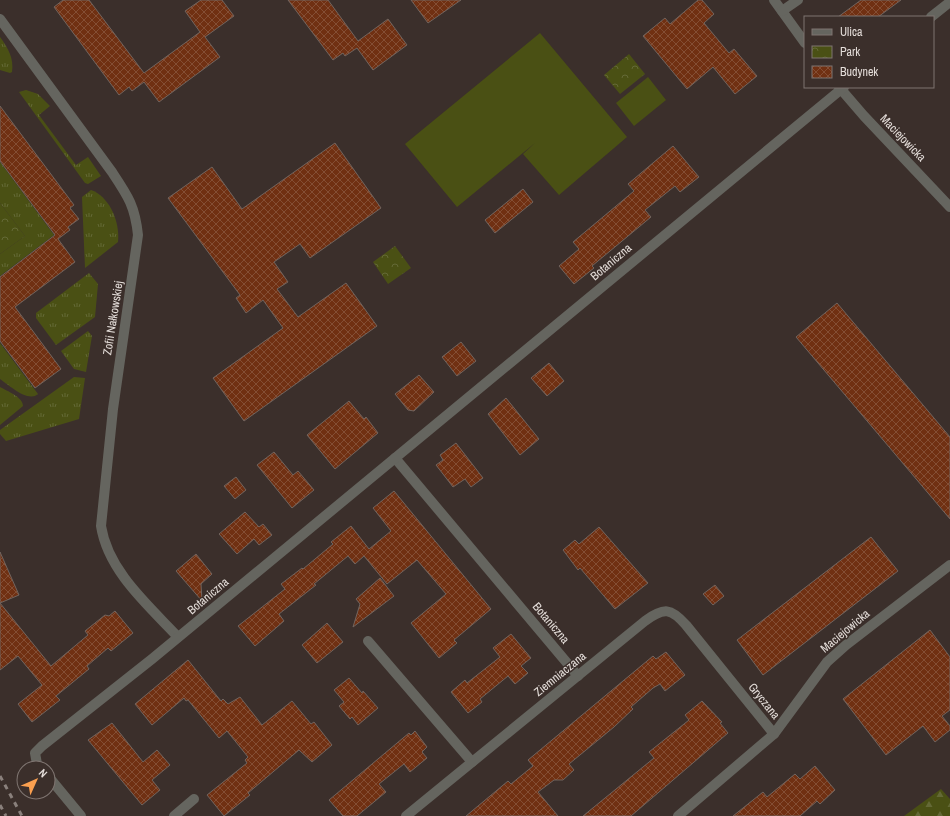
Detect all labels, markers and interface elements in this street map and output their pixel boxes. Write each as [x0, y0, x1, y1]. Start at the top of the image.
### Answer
legend [804, 16, 934, 88]
text: Ulica [840, 24, 863, 40]
text: Park [840, 44, 860, 60]
text: Budynek [840, 64, 878, 80]
street label: Maciejowicka [877, 111, 930, 165]
street label: Botaniczna [587, 240, 635, 284]
street label: Zofii Nałkowskiej [99, 280, 127, 356]
street label: Botaniczna [184, 574, 232, 618]
street label: Botaniczna [529, 599, 573, 647]
street label: Maciejowicka [817, 605, 873, 656]
street label: Ziemniaczana [531, 648, 590, 700]
street label: Gryczana [745, 680, 784, 723]
north arrow [16, 760, 56, 800]
text: N [36, 766, 50, 780]

